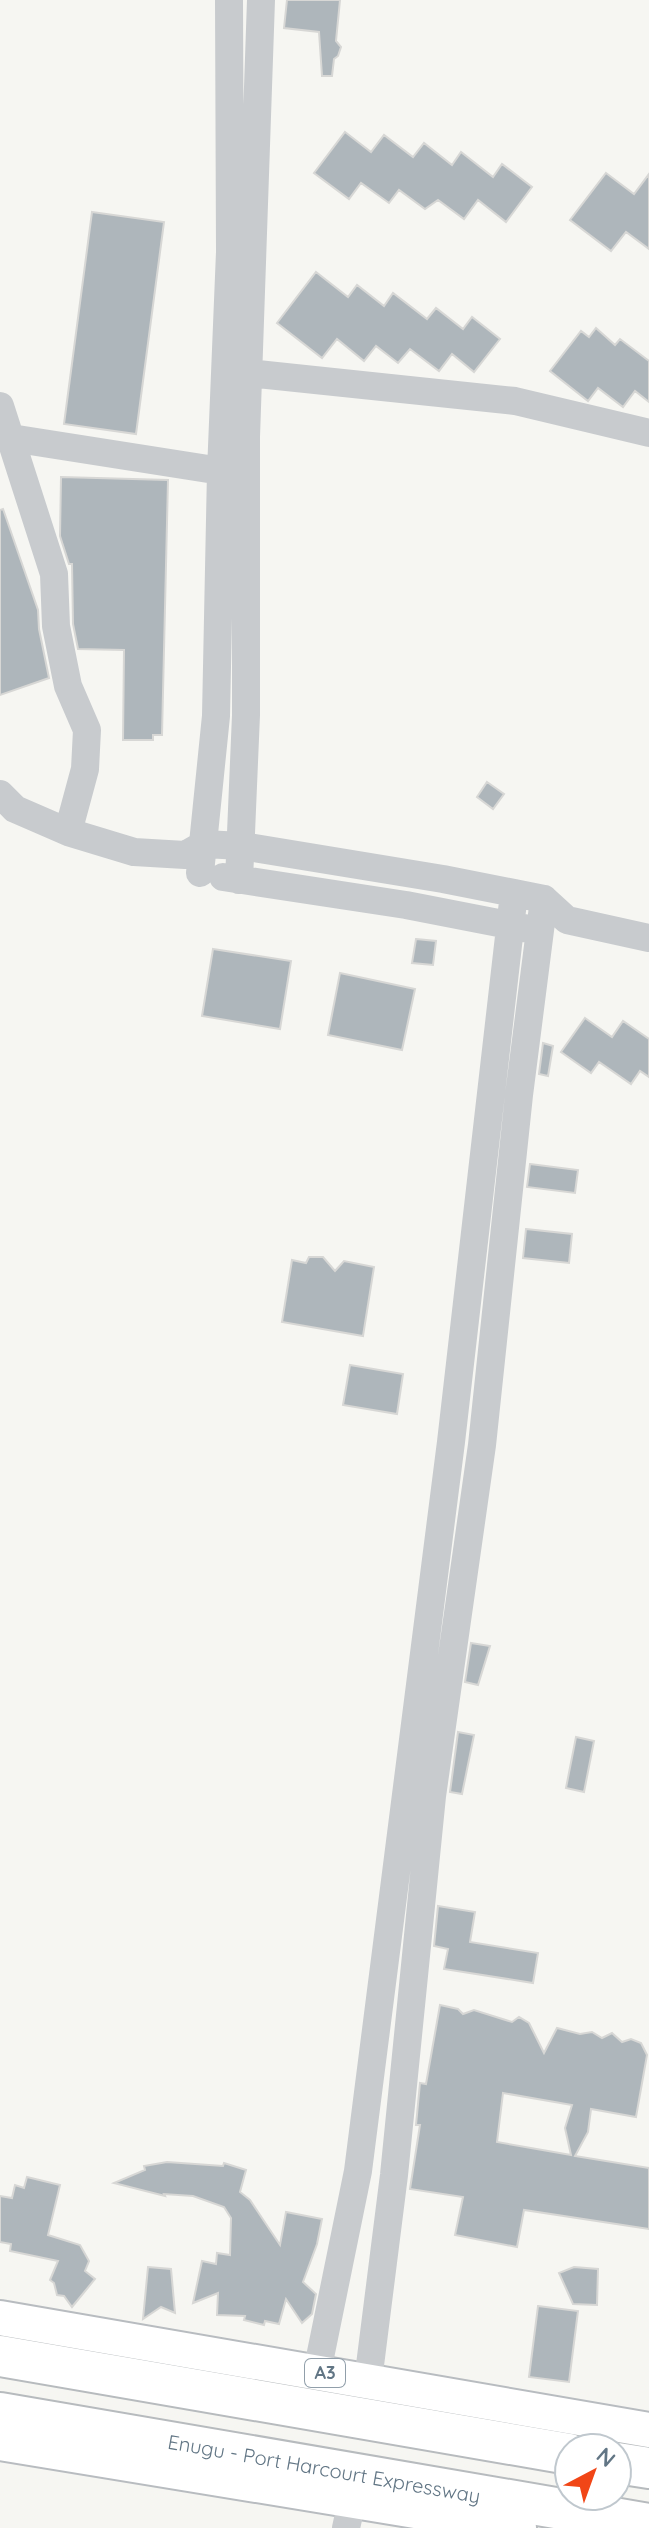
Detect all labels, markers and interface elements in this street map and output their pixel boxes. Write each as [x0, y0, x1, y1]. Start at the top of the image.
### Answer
road number: A3 [305, 2359, 345, 2387]
street label: Enugu - Port Harcourt Expressway [166, 2429, 482, 2508]
north arrow [553, 2432, 633, 2512]
text: N [591, 2441, 621, 2473]

